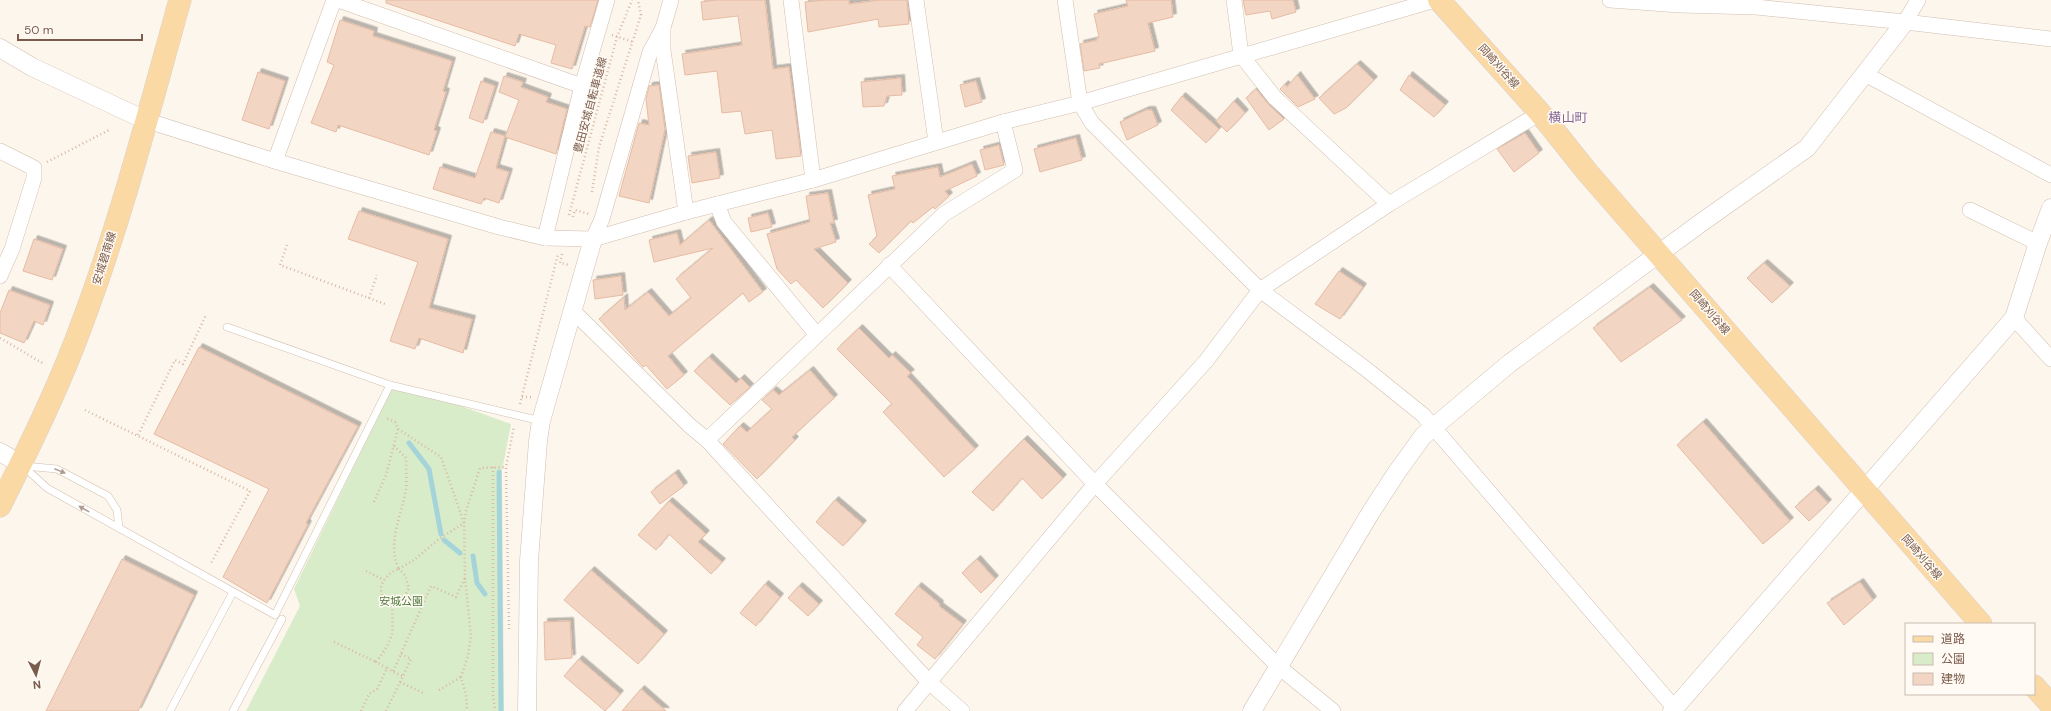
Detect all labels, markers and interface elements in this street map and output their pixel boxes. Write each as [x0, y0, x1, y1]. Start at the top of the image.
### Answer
scale bar [18, 16, 142, 42]
text: 50 m [24, 22, 53, 38]
street label: 岡崎刈谷線 [1475, 41, 1523, 91]
street label: 豊田安城自転車道線 [570, 55, 610, 155]
district label: 横山町 [1548, 109, 1588, 126]
street label: 安城碧南線 [89, 230, 119, 286]
street label: 岡崎刈谷線 [1687, 287, 1733, 337]
one-way arrow [54, 469, 66, 475]
one-way arrow [79, 506, 90, 512]
street label: 岡崎刈谷線 [1899, 532, 1945, 582]
park label: 安城公園 [379, 594, 423, 608]
legend [1905, 623, 2035, 695]
text: 道路 [1941, 631, 1965, 647]
text: 公園 [1941, 651, 1965, 667]
north arrow [16, 655, 56, 695]
text: 建物 [1941, 671, 1965, 687]
text: N [32, 678, 42, 692]

